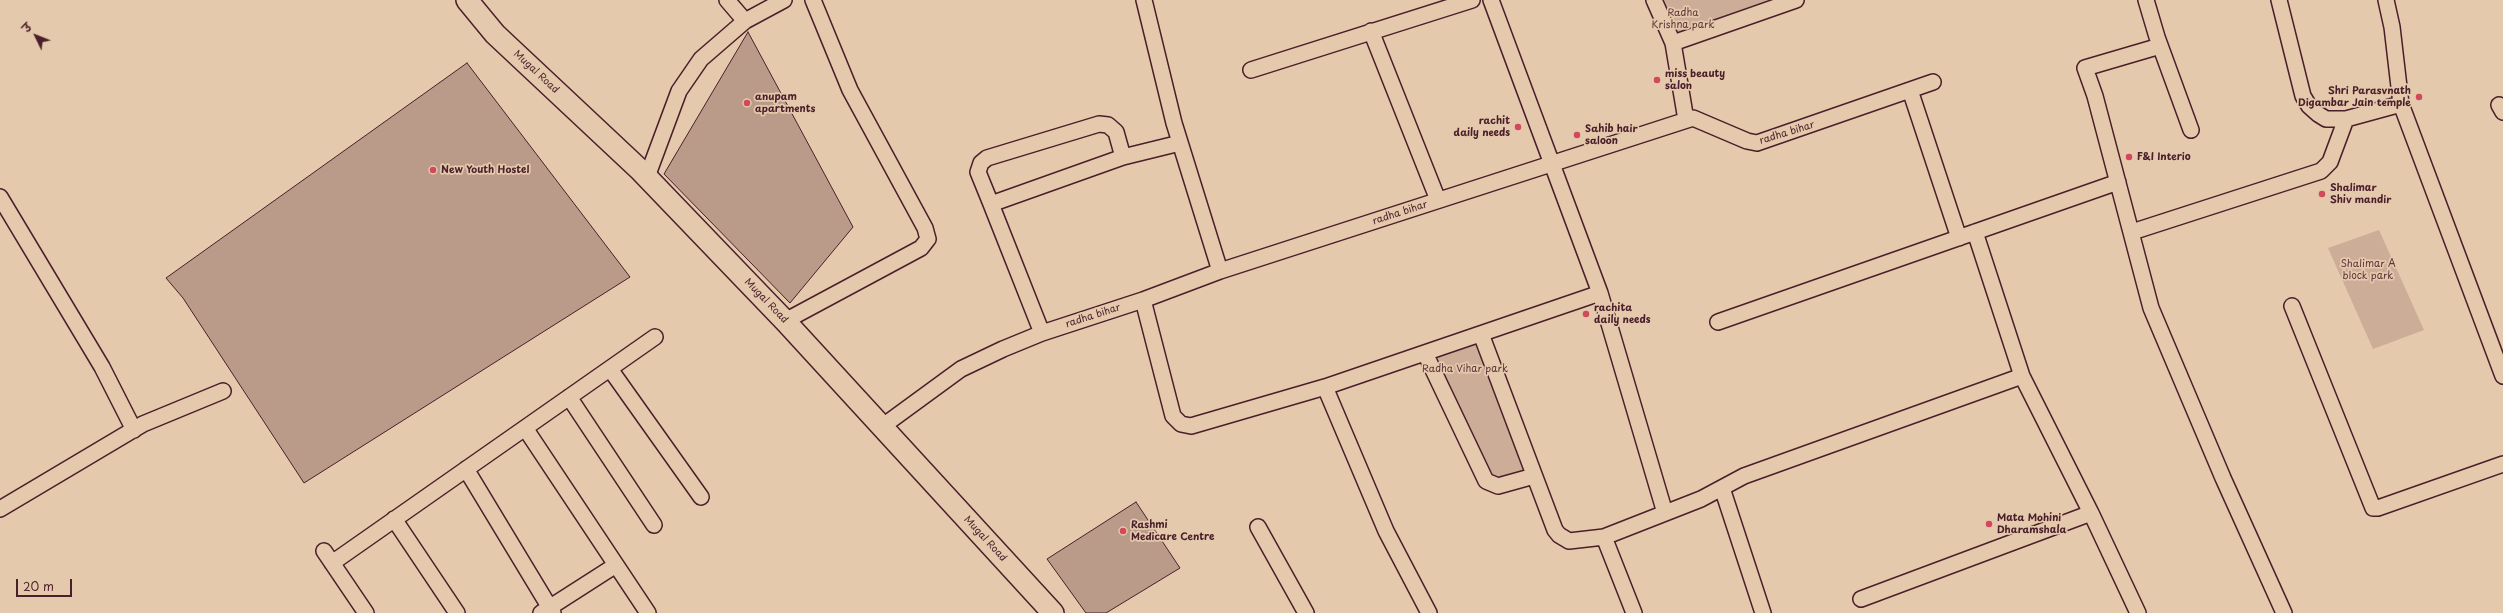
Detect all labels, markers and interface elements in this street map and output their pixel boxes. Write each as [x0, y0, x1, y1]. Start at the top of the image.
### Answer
park label: Radha Krishna park [1652, 7, 1714, 30]
north arrow [16, 16, 56, 56]
text: उ [18, 19, 36, 36]
street label: Mugal Road [511, 48, 561, 96]
place label: miss beauty salon [1665, 68, 1725, 92]
marker: miss beauty salon [1652, 75, 1662, 85]
place label: Shri Parasvnath Digambar Jain temple [2298, 85, 2411, 108]
place label: anupam apartments [755, 91, 815, 114]
marker: Shri Parasvnath Digambar Jain temple [2414, 92, 2424, 102]
marker: anupam apartments [742, 98, 752, 108]
place label: rachit daily needs [1454, 115, 1510, 138]
street label: radha bihar [1758, 119, 1816, 147]
marker: rachit daily needs [1513, 122, 1523, 132]
place label: Sahib hair saloon [1585, 123, 1638, 146]
marker: Sahib hair saloon [1572, 130, 1582, 140]
place label: F&I Interio [2137, 151, 2191, 163]
marker: F&I Interio [2124, 152, 2134, 162]
place label: New Youth Hostel [441, 164, 529, 176]
marker: New Youth Hostel [428, 165, 438, 175]
place label: Shalimar Shiv mandir [2330, 182, 2391, 206]
marker: Shalimar Shiv mandir [2317, 189, 2327, 199]
street label: radha bihar [1371, 198, 1429, 228]
park label: Shalimar A block park [2340, 258, 2396, 282]
street label: Mugal Road [742, 276, 790, 326]
street label: radha bihar [1064, 301, 1122, 331]
place label: rachita daily needs [1594, 302, 1650, 326]
marker: rachita daily needs [1581, 309, 1591, 319]
park label: Radha Vihar park [1422, 363, 1508, 375]
place label: Mata Mohini Dharamshala [1997, 512, 2066, 536]
street label: Mugal Road [961, 514, 1009, 564]
place label: Rashmi Medicare Centre [1131, 519, 1215, 542]
marker: Mata Mohini Dharamshala [1984, 519, 1994, 529]
marker: Rashmi Medicare Centre [1118, 526, 1128, 536]
scale bar [18, 571, 74, 597]
text: 20 m [23, 577, 54, 595]

